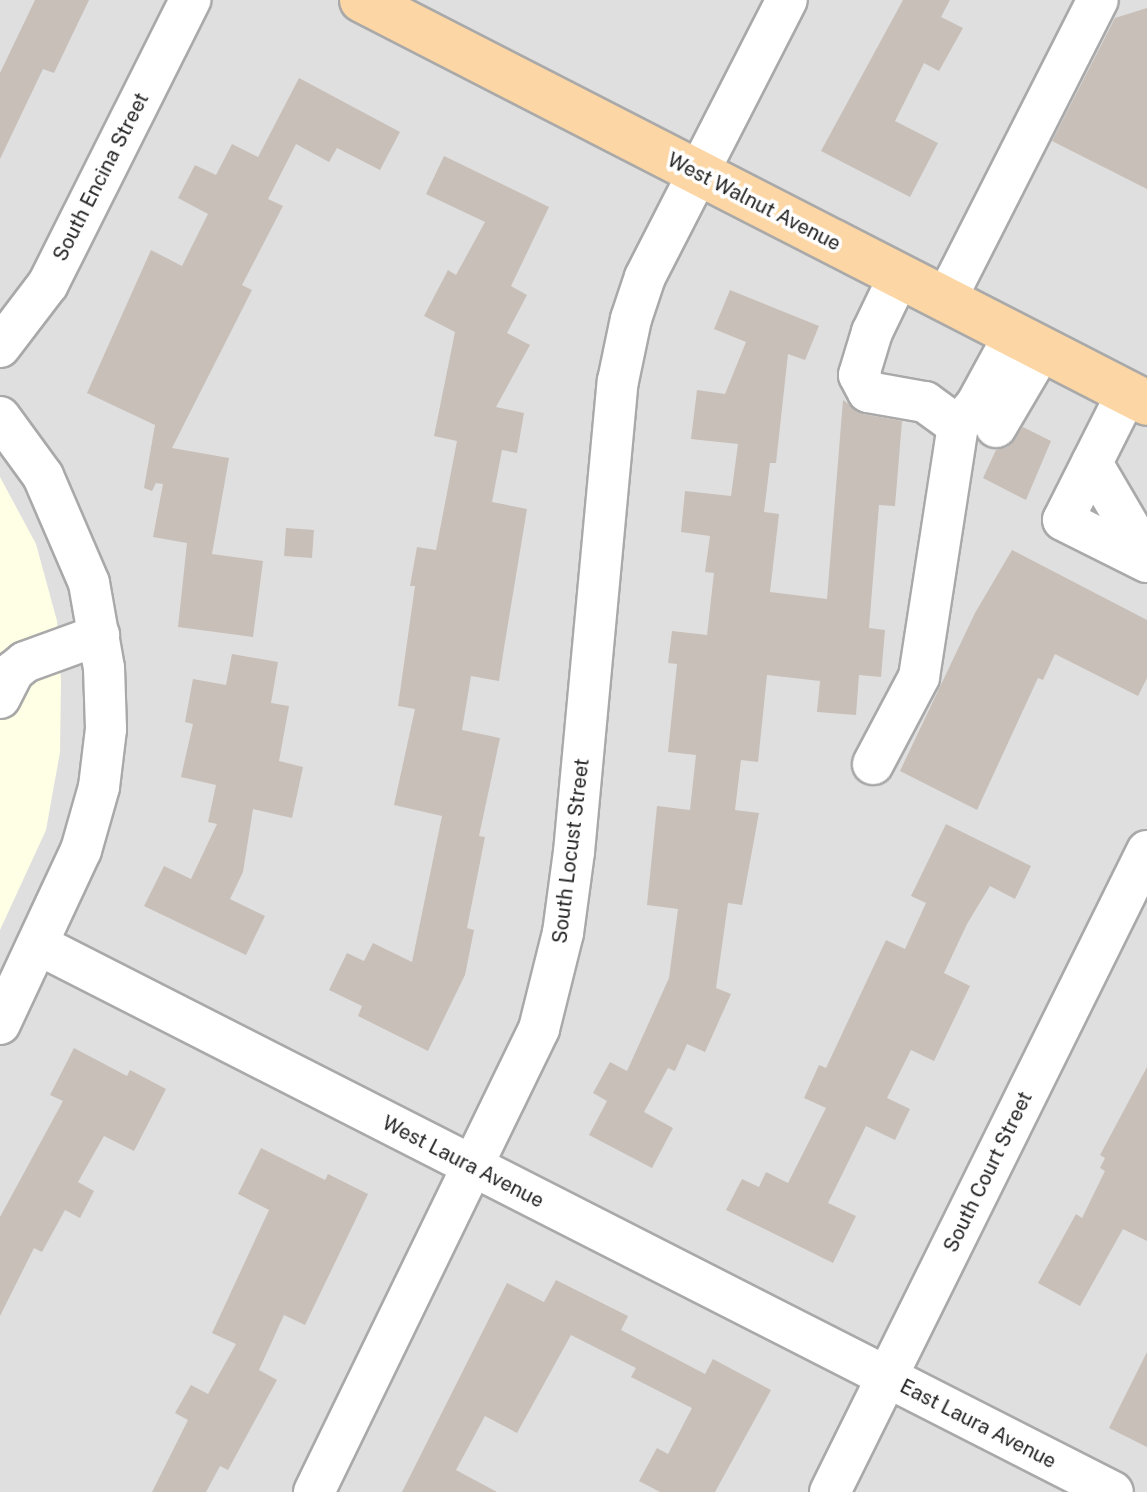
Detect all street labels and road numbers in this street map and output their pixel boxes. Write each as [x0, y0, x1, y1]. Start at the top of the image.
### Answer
street label: South Encina Street [48, 89, 154, 265]
street label: West Walnut Avenue [663, 148, 845, 256]
street label: South Locust Street [548, 757, 594, 945]
street label: South Court Street [939, 1088, 1037, 1256]
street label: West Laura Avenue [378, 1111, 548, 1213]
street label: East Laura Avenue [896, 1374, 1060, 1474]

